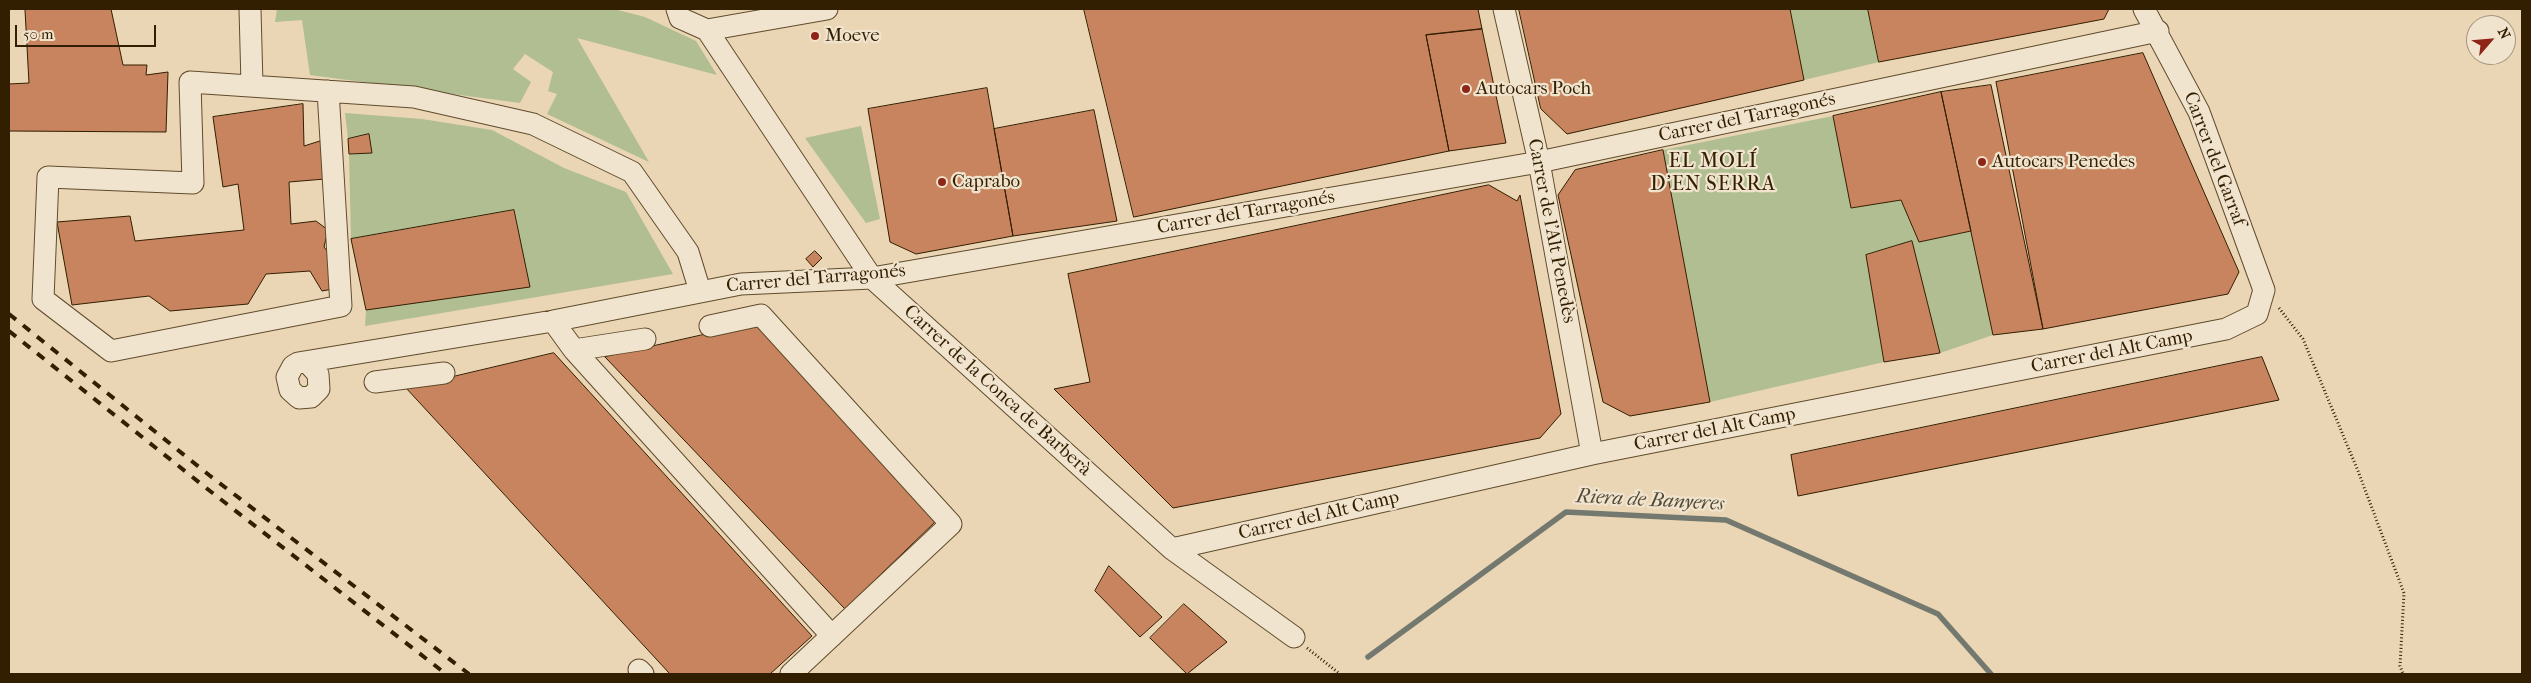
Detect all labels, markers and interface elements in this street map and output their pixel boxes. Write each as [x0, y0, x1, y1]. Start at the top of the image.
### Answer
scale bar [18, 15, 159, 47]
north arrow [2466, 15, 2516, 65]
text: 50 m [23, 25, 53, 43]
place label: Moeve [825, 25, 880, 47]
text: N [2494, 25, 2514, 42]
marker: Moeve [809, 30, 821, 42]
place label: Autocars Poch [1476, 78, 1591, 100]
marker: Autocars Poch [1460, 83, 1472, 95]
street label: Carrer del Tarragonés [1657, 88, 1837, 148]
street label: Carrer del Garraf [2178, 89, 2250, 229]
street label: Carrer de l'Alt Penedès [1522, 137, 1580, 325]
district label: EL MOLÍ D'EN SERRA [1649, 150, 1777, 197]
place label: Autocars Penedes [1992, 151, 2135, 173]
marker: Autocars Penedes [1976, 156, 1988, 168]
place label: Caprabo [952, 171, 1020, 193]
marker: Caprabo [936, 176, 948, 188]
street label: Carrer del Tarragonés [1155, 186, 1337, 240]
street label: Carrer del Tarragonés [725, 260, 907, 298]
street label: Carrer de la Conca de Barberà [898, 301, 1096, 481]
street label: Carrer del Alt Camp [2029, 325, 2195, 379]
street label: Carrer del Alt Camp [1632, 403, 1798, 457]
water label: Riera de Banyeres [1575, 485, 1725, 517]
street label: Carrer del Alt Camp [1236, 486, 1402, 546]

